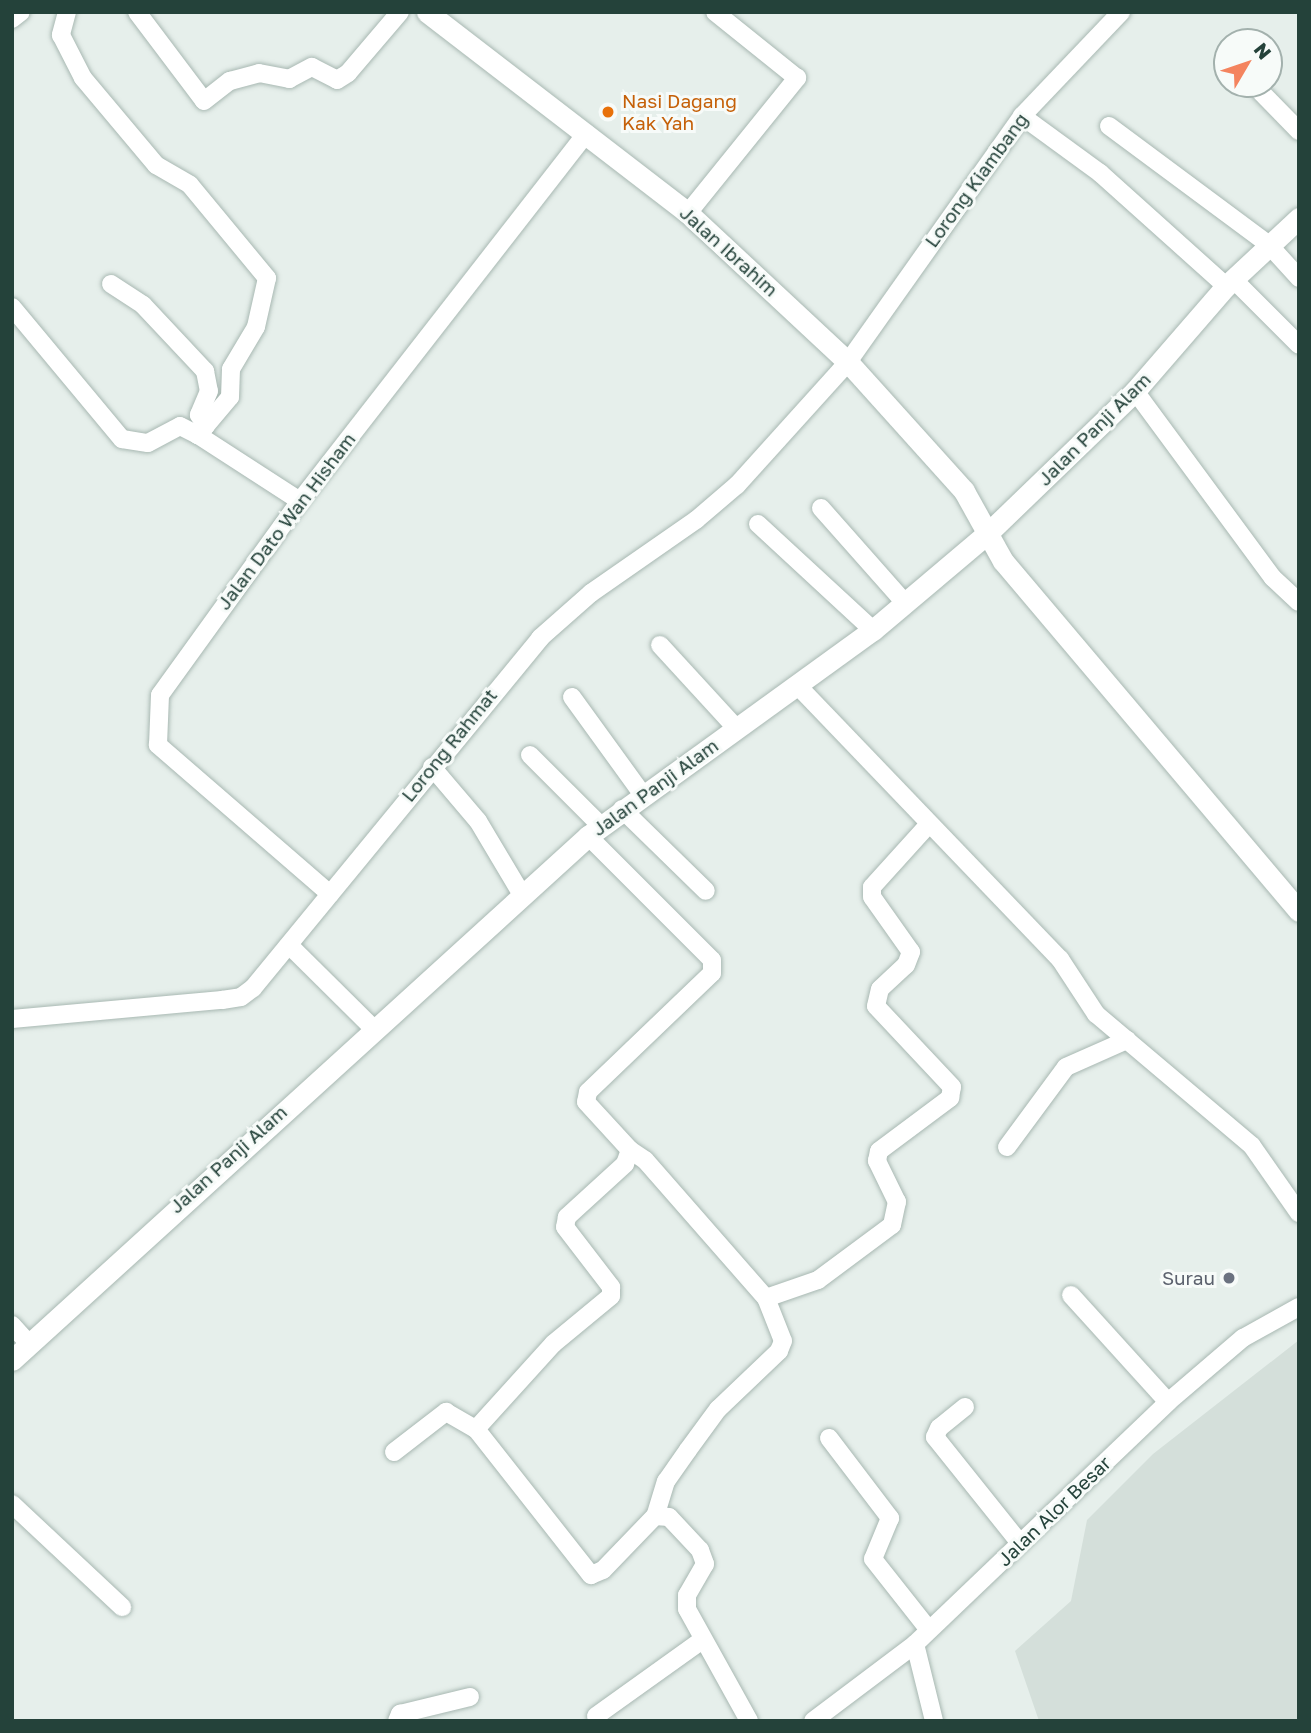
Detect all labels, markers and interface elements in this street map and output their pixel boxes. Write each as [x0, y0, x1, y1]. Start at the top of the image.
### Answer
north arrow [1213, 28, 1283, 98]
text: N [1250, 38, 1277, 64]
place label: Nasi Dagang Kak Yah [622, 90, 737, 134]
marker: Nasi Dagang Kak Yah [600, 104, 616, 120]
street label: Lorong Kiambang [920, 108, 1032, 252]
street label: Jalan Ibrahim [675, 201, 783, 301]
street label: Jalan Panji Alam [1033, 368, 1155, 490]
street label: Jalan Dato Wan Hisham [212, 428, 360, 614]
street label: Lorong Rahmat [396, 684, 502, 806]
street label: Jalan Panji Alam [588, 734, 722, 840]
street label: Jalan Panji Alam [165, 1100, 291, 1218]
place label: Surau [1162, 1267, 1215, 1289]
marker: Surau [1221, 1270, 1237, 1286]
street label: Jalan Alor Besar [993, 1451, 1115, 1571]

